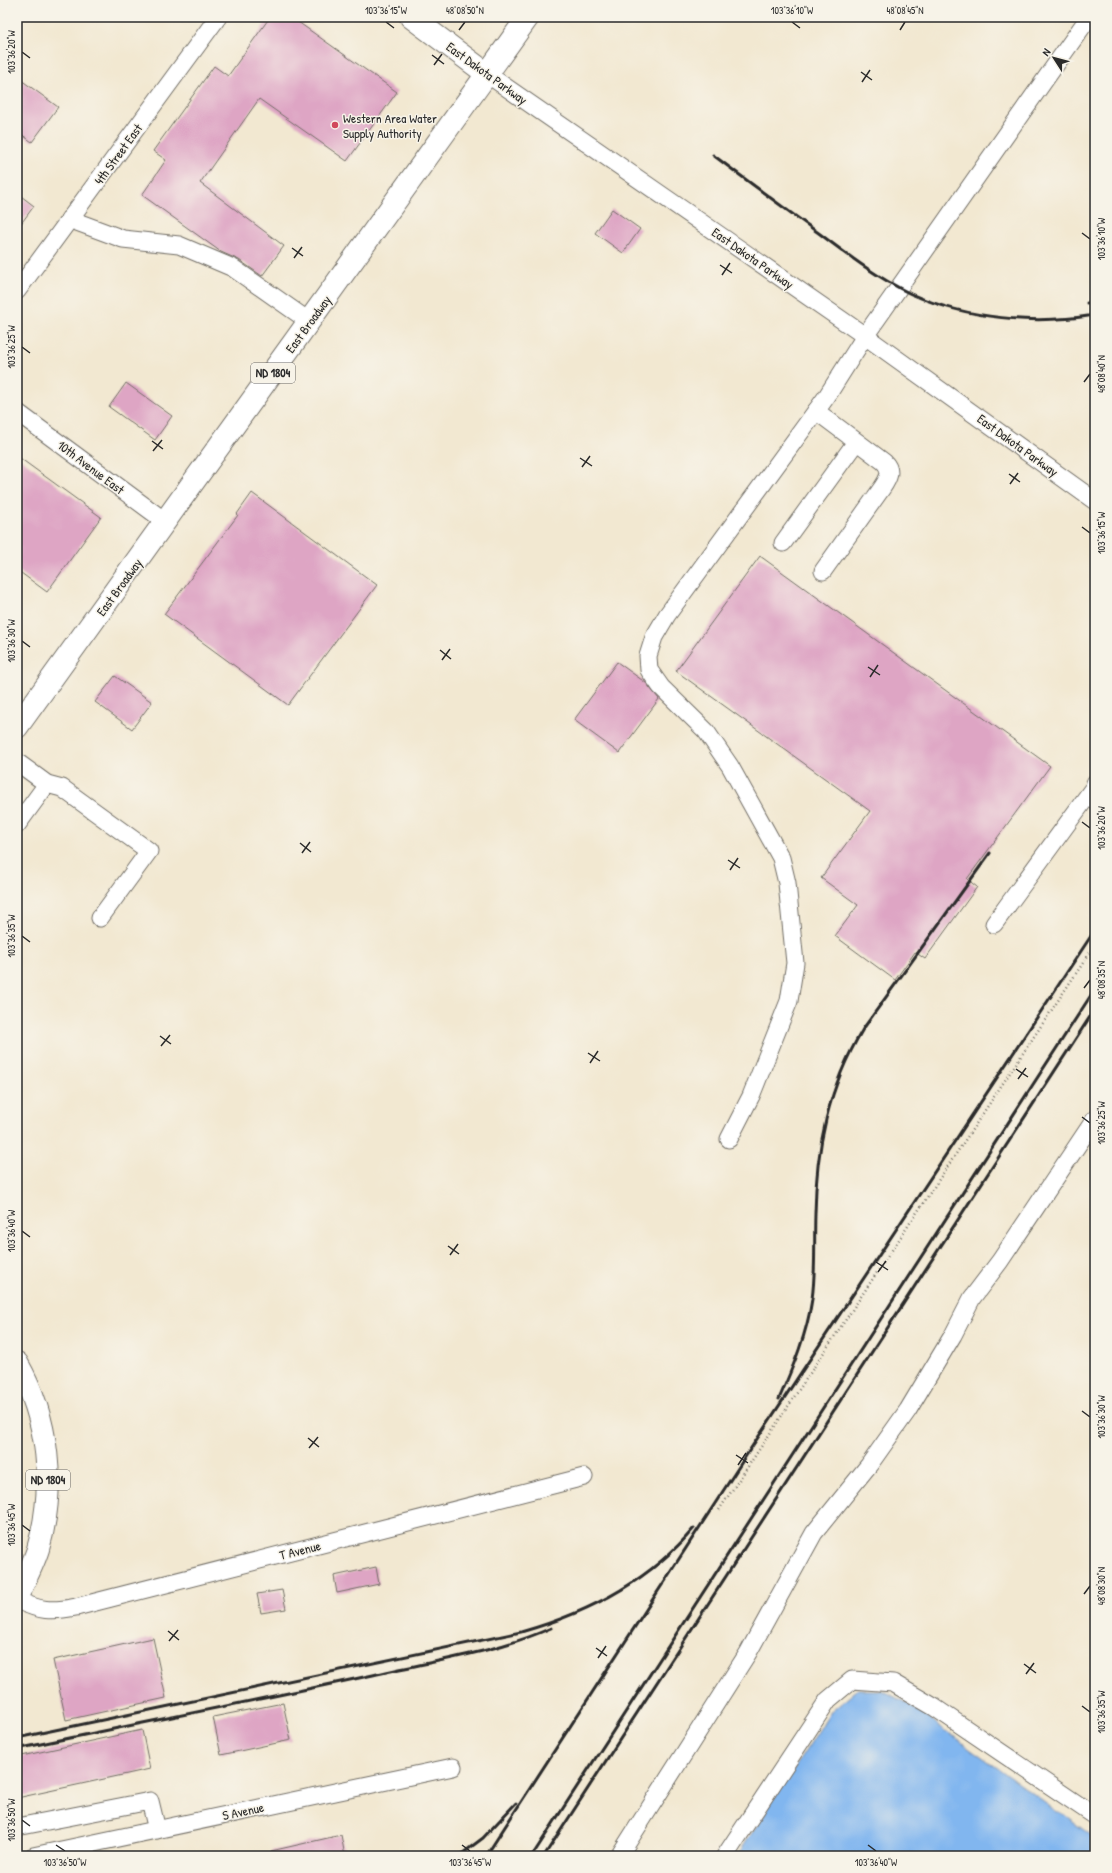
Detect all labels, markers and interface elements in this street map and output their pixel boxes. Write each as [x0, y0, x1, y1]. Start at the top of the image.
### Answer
text: 103°36'15"W [365, 4, 408, 17]
text: 48°08'50"N [446, 4, 484, 17]
text: 103°36'10"W [771, 4, 814, 17]
text: 48°08'45"N [886, 4, 924, 17]
text: 103°36'20"W [5, 29, 18, 74]
street label: East Dakota Parkway [443, 37, 532, 109]
north arrow [1034, 38, 1074, 78]
text: N [1039, 46, 1053, 59]
place label: Western Area Water Supply Authority [343, 109, 437, 142]
street label: 4th Street East [90, 119, 147, 188]
marker: Western Area Water Supply Authority [330, 120, 340, 130]
text: 103°36'10"W [1095, 217, 1108, 260]
street label: East Dakota Parkway [708, 223, 798, 293]
street label: East Broadway [281, 291, 335, 356]
text: 103°36'25"W [5, 325, 18, 369]
text: 48°08'40"N [1095, 355, 1108, 393]
road number: ND 1804 [251, 363, 295, 383]
street label: East Dakota Parkway [974, 409, 1063, 481]
street label: 10th Avenue East [54, 436, 129, 498]
text: 103°36'15"W [1095, 511, 1108, 554]
street label: East Broadway [92, 554, 146, 619]
text: 103°36'30"W [5, 619, 18, 663]
text: 103°36'20"W [1095, 805, 1108, 850]
text: 103°36'35"W [5, 914, 18, 957]
text: 48°08'35"N [1095, 961, 1108, 999]
text: 103°36'25"W [1095, 1101, 1108, 1145]
text: 103°36'40"W [5, 1209, 18, 1252]
text: 103°36'30"W [1095, 1395, 1108, 1439]
road number: ND 1804 [26, 1470, 70, 1490]
text: 103°36'45"W [5, 1503, 18, 1546]
street label: T Avenue [277, 1536, 323, 1564]
text: 48°08'30"N [1095, 1567, 1108, 1605]
text: 103°36'35"W [1095, 1690, 1108, 1733]
text: 103°36'50"W [5, 1798, 18, 1841]
street label: S Avenue [221, 1798, 265, 1824]
text: 103°36'50"W [44, 1856, 87, 1869]
text: 103°36'45"W [449, 1856, 492, 1869]
text: 103°36'40"W [855, 1856, 898, 1869]

